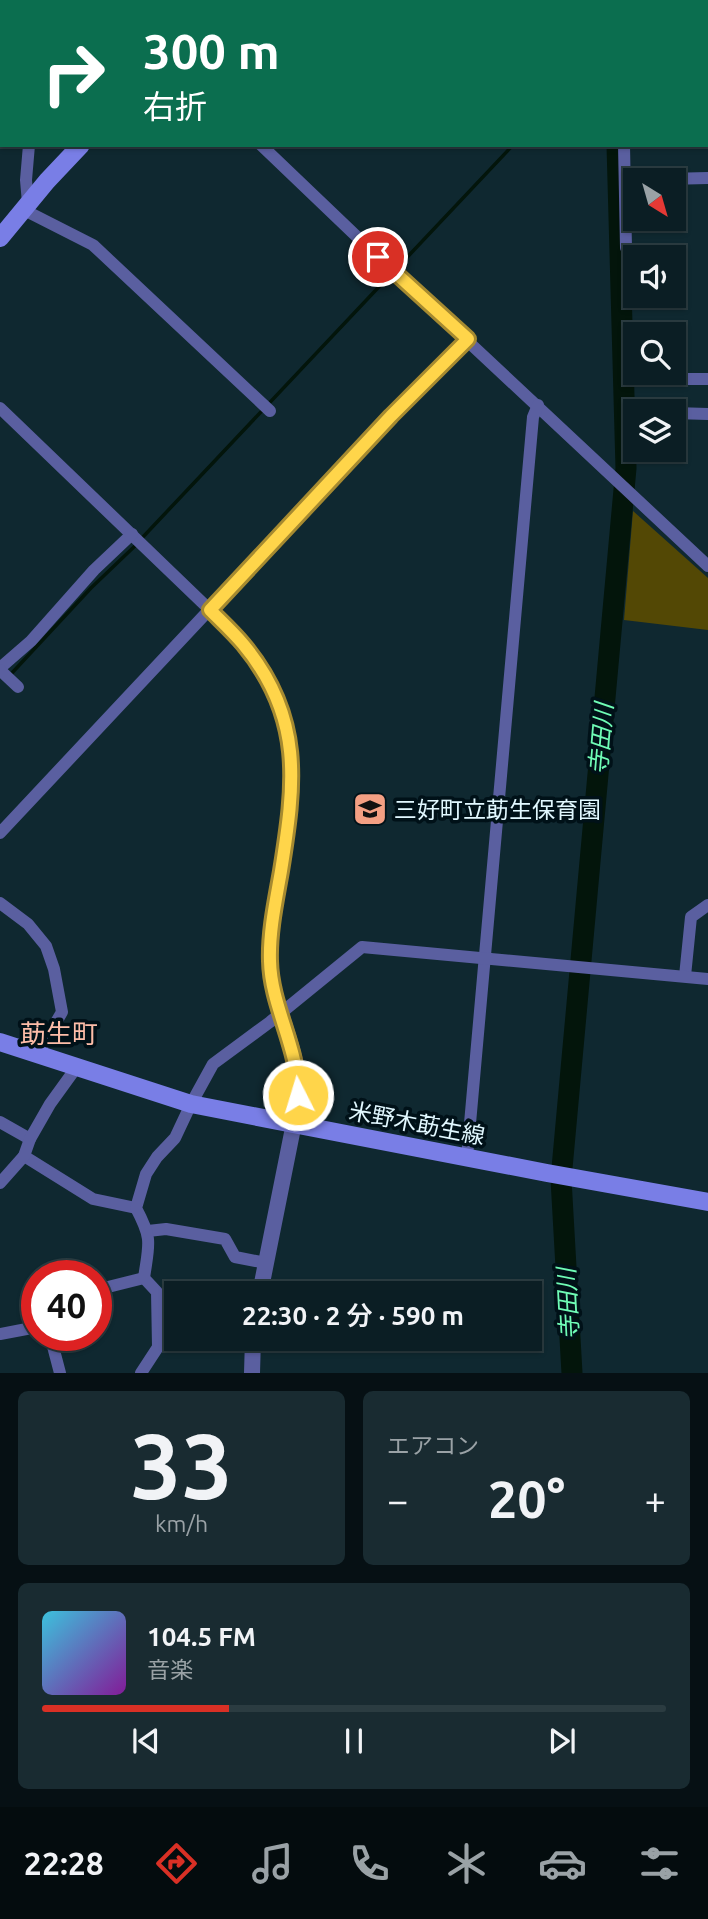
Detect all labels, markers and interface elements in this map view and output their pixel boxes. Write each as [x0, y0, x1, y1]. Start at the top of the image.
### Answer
text: 300 m [143, 23, 280, 78]
icon: right [28, 28, 119, 119]
text: 右折 [143, 88, 207, 124]
north arrow [623, 168, 686, 231]
map controls [623, 168, 686, 462]
pin [348, 227, 408, 287]
icon: arrive [359, 238, 397, 276]
button: sound [623, 245, 686, 308]
button: search [623, 322, 686, 385]
button: layers [623, 399, 686, 462]
water label: 寺田川 [584, 699, 618, 776]
school or university icon: 三好町立莇生保育園 [351, 790, 389, 828]
place label: 三好町立莇生保育園 [394, 797, 601, 822]
district label: 莇生町 [20, 1019, 98, 1048]
position arrow [261, 1058, 335, 1132]
street label: 米野木莇生線 [347, 1098, 487, 1148]
speed limit sign: 40 [21, 1260, 112, 1351]
water label: 寺田川 [552, 1264, 583, 1341]
text: 22:30 · 2 分 · 590 m [242, 1301, 464, 1330]
text: 33 [130, 1414, 233, 1516]
text: エアコン [387, 1433, 479, 1458]
text: 20° [488, 1470, 565, 1528]
text: − [387, 1479, 408, 1521]
text: + [645, 1479, 666, 1521]
text: km/h [155, 1511, 208, 1536]
text: 104.5 FM [147, 1622, 256, 1651]
text: 音楽 [147, 1657, 193, 1682]
icon: previous [127, 1722, 165, 1760]
icon: pause [335, 1722, 373, 1760]
icon: next [543, 1722, 581, 1760]
icon: directions [152, 1839, 201, 1888]
icon: music [248, 1839, 297, 1888]
icon: phone [345, 1839, 394, 1888]
icon: climate [442, 1839, 491, 1888]
icon: car [538, 1839, 587, 1888]
icon: filters [635, 1839, 684, 1888]
text: 22:28 [24, 1845, 104, 1881]

